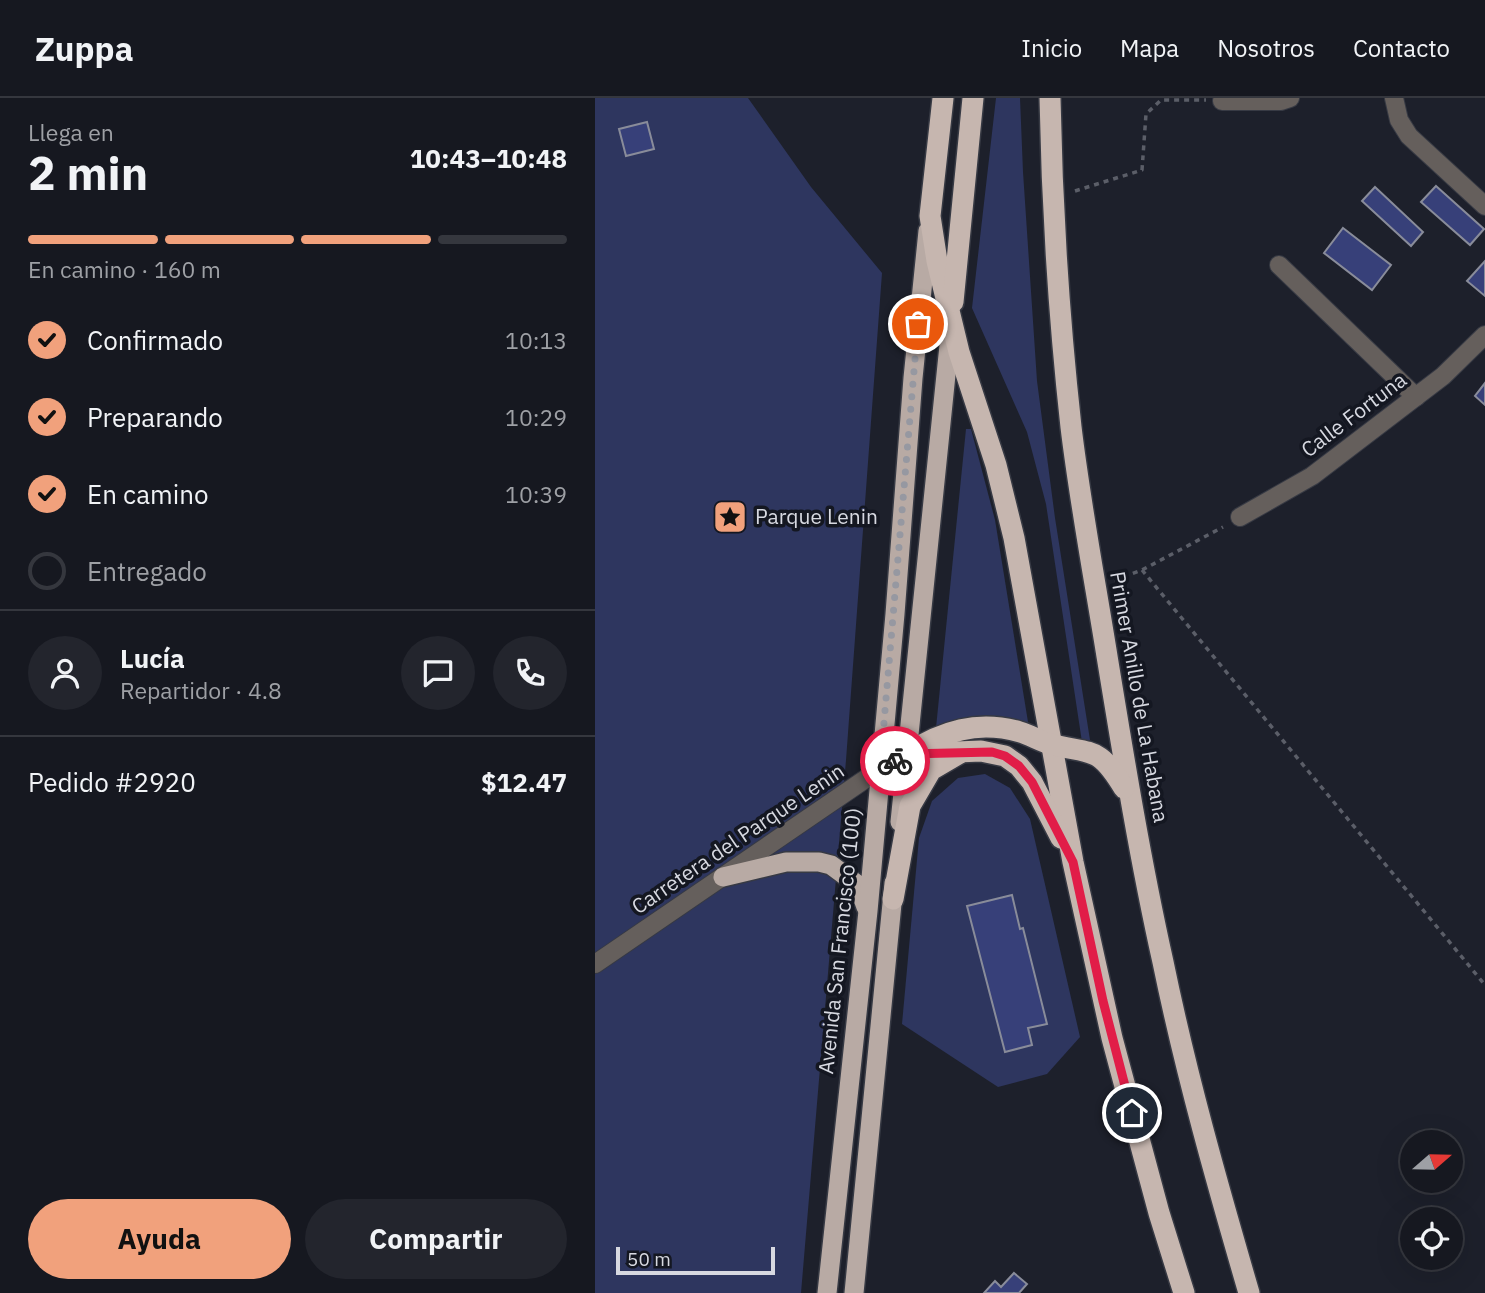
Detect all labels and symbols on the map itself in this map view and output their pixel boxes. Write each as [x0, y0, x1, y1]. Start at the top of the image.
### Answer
pin [888, 294, 948, 354]
street label: Calle Fortuna [1295, 365, 1412, 463]
place icon: Parque Lenin [711, 498, 749, 536]
place label: Parque Lenin [755, 502, 878, 530]
street label: Primer Anillo de La Habana [1104, 569, 1176, 825]
courier [860, 726, 930, 796]
street label: Carretera del Parque Lenin [626, 756, 849, 920]
street label: Avenida San Francisco (100) [811, 806, 867, 1075]
pin [1102, 1083, 1162, 1143]
north arrow [1400, 1130, 1463, 1194]
scale bar [616, 1244, 775, 1276]

